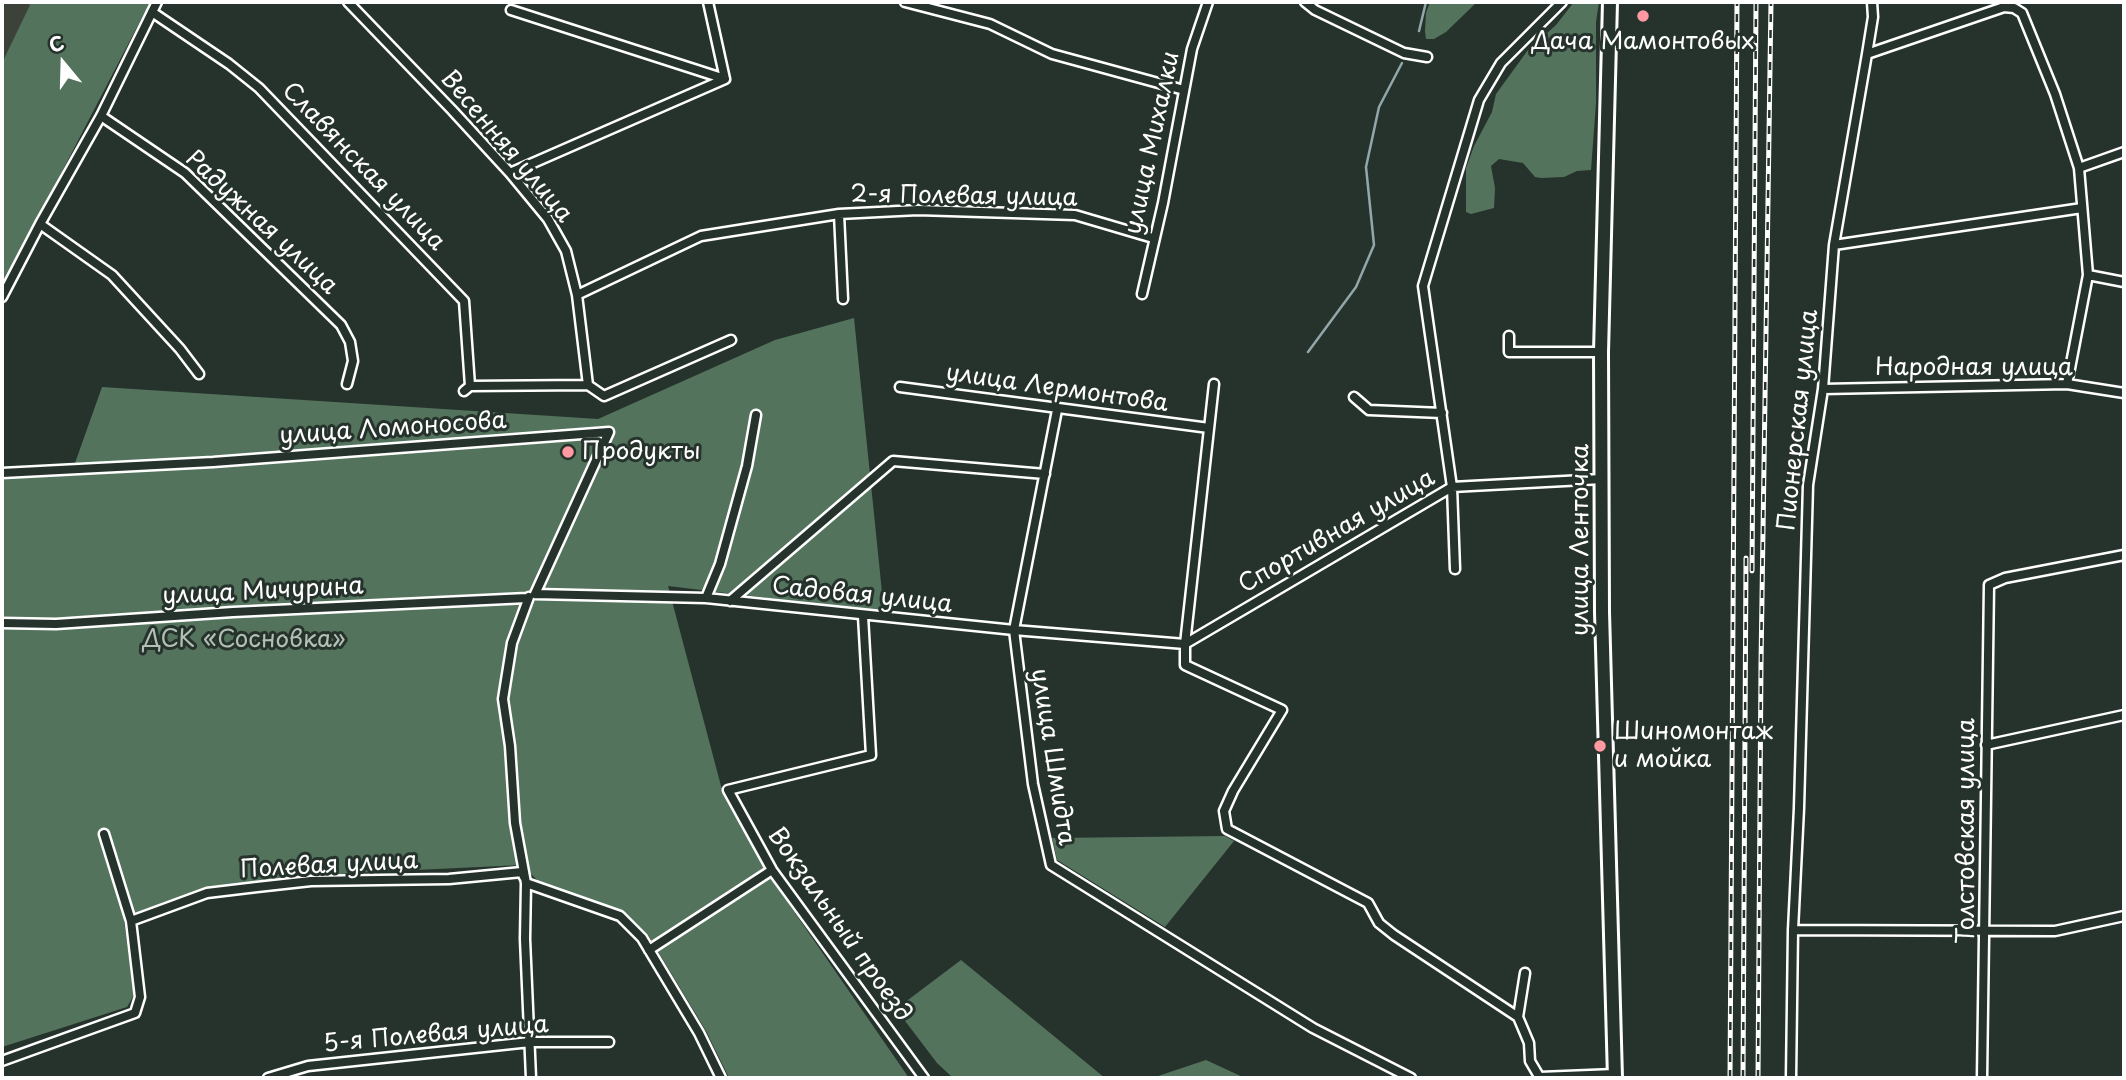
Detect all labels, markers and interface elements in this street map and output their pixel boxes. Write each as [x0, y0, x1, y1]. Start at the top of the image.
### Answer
marker: Дача Мамонтовых [1635, 8, 1651, 24]
north arrow [28, 28, 98, 98]
text: С [45, 28, 67, 59]
place label: Дача Мамонтовых [1532, 28, 1754, 56]
street label: улица Михалки [1120, 49, 1186, 237]
street label: Весенняя улица [434, 65, 578, 229]
street label: Славянская улица [275, 77, 451, 257]
street label: Радужная улица [179, 145, 343, 301]
street label: 2-я Полевая улица [850, 181, 1078, 213]
street label: Пионерская улица [1773, 308, 1825, 532]
street label: Народная улица [1875, 354, 2073, 382]
street label: улица Лермонтова [944, 359, 1170, 419]
street label: улица Ломоносова [279, 407, 507, 451]
place label: Продукты [582, 438, 701, 466]
marker: Продукты [560, 444, 576, 460]
street label: улица Ленточка [1567, 444, 1595, 636]
street label: Спортивная улица [1234, 464, 1440, 600]
street label: улица Мичурина [162, 572, 364, 612]
street label: Садовая улица [770, 572, 954, 620]
park label: ДСК «Сосновка» [142, 626, 346, 654]
street label: улица Шмидта [1024, 667, 1080, 847]
place label: Шиномонтаж и мойка [1614, 718, 1773, 774]
street label: Толстовская улица [1953, 718, 1981, 944]
marker: Шиномонтаж и мойка [1592, 738, 1608, 754]
street label: Вокзальный проезд [761, 822, 917, 1028]
street label: Полевая улица [239, 847, 419, 885]
street label: 5-я Полевая улица [322, 1011, 550, 1059]

